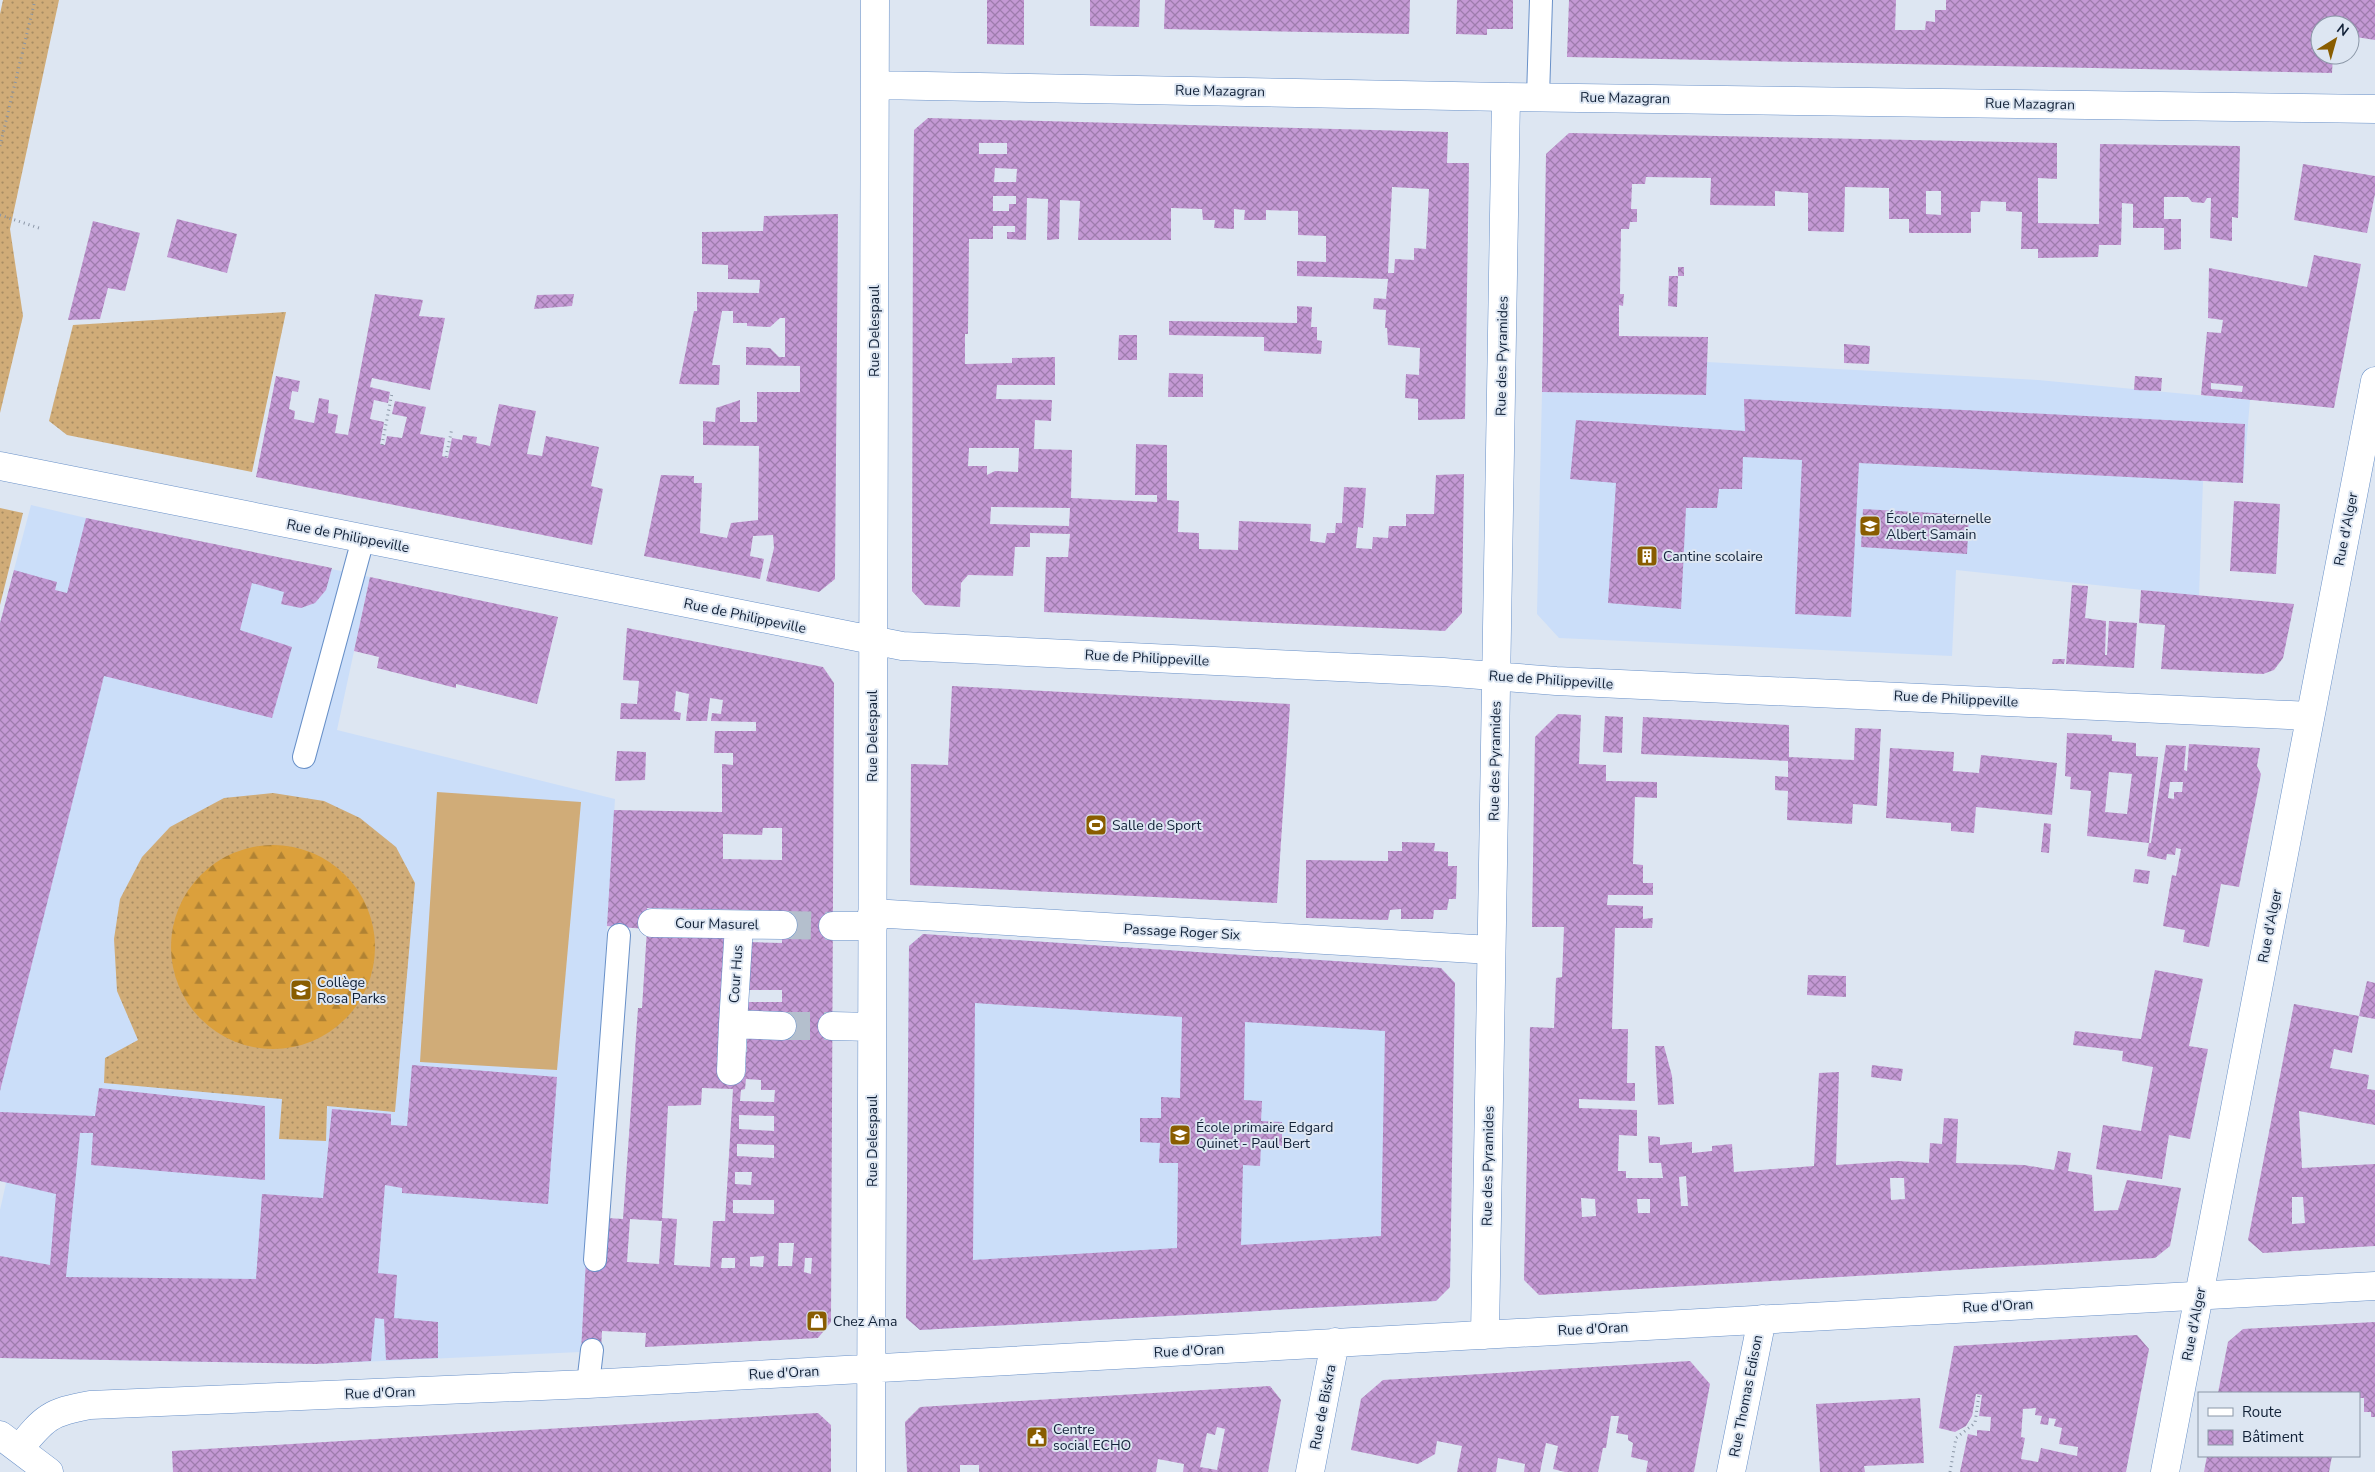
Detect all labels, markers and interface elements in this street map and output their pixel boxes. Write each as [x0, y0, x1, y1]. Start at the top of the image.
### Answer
north arrow [2310, 15, 2360, 65]
text: N [2333, 19, 2352, 41]
street label: Rue Mazagran [1175, 81, 1265, 101]
street label: Rue Mazagran [1580, 88, 1670, 108]
street label: Rue Mazagran [1985, 94, 2075, 114]
street label: Rue Delespaul [865, 284, 884, 377]
street label: Rue des Pyramides [1491, 295, 1513, 416]
street label: Rue d'Alger [2330, 491, 2362, 567]
place label: École maternelle Albert Samain [1886, 509, 1991, 544]
school or university icon: École maternelle Albert Samain [1858, 514, 1882, 538]
street label: Rue de Philippeville [285, 515, 411, 557]
building icon: Cantine scolaire [1635, 544, 1659, 568]
place label: Cantine scolaire [1663, 547, 1763, 566]
street label: Rue de Philippeville [682, 594, 808, 638]
street label: Rue de Philippeville [1084, 645, 1210, 671]
street label: Rue de Philippeville [1488, 666, 1614, 694]
street label: Rue de Philippeville [1893, 686, 2019, 712]
street label: Rue Delespaul [863, 689, 882, 782]
street label: Rue des Pyramides [1484, 700, 1506, 821]
sports icon: Salle de Sport [1084, 813, 1108, 837]
place label: Salle de Sport [1112, 816, 1201, 835]
street label: Rue d'Alger [2254, 888, 2286, 964]
street label: Cour Masurel [675, 914, 760, 934]
street label: Passage Roger Six [1123, 919, 1241, 945]
street label: Cour Hus [724, 944, 748, 1004]
place label: Collège Rosa Parks [317, 973, 387, 1008]
school or university icon: Collège Rosa Parks [289, 978, 313, 1002]
street label: Rue Delespaul [863, 1094, 882, 1187]
street label: Rue des Pyramides [1477, 1105, 1499, 1226]
place label: École primaire Edgard Quinet - Paul Bert [1196, 1118, 1333, 1153]
school or university icon: École primaire Edgard Quinet - Paul Bert [1168, 1123, 1192, 1147]
street label: Rue d'Alger [2178, 1286, 2210, 1362]
street label: Rue d'Oran [1962, 1295, 2034, 1317]
shop icon: Chez Ama [805, 1309, 829, 1333]
place label: Chez Ama [833, 1312, 897, 1331]
street label: Rue d'Oran [1557, 1318, 1629, 1340]
street label: Rue Thomas Edison [1725, 1333, 1767, 1459]
street label: Rue d'Oran [1153, 1340, 1225, 1362]
street label: Rue d'Oran [748, 1362, 820, 1384]
street label: Rue de Biskra [1305, 1363, 1341, 1451]
street label: Rue d'Oran [344, 1382, 416, 1404]
legend [2198, 1392, 2360, 1457]
text: Route [2242, 1402, 2282, 1422]
place label: Centre social ECHO [1053, 1420, 1131, 1455]
public building icon: Centre social ECHO [1025, 1425, 1049, 1449]
text: Bâtiment [2242, 1427, 2304, 1447]

